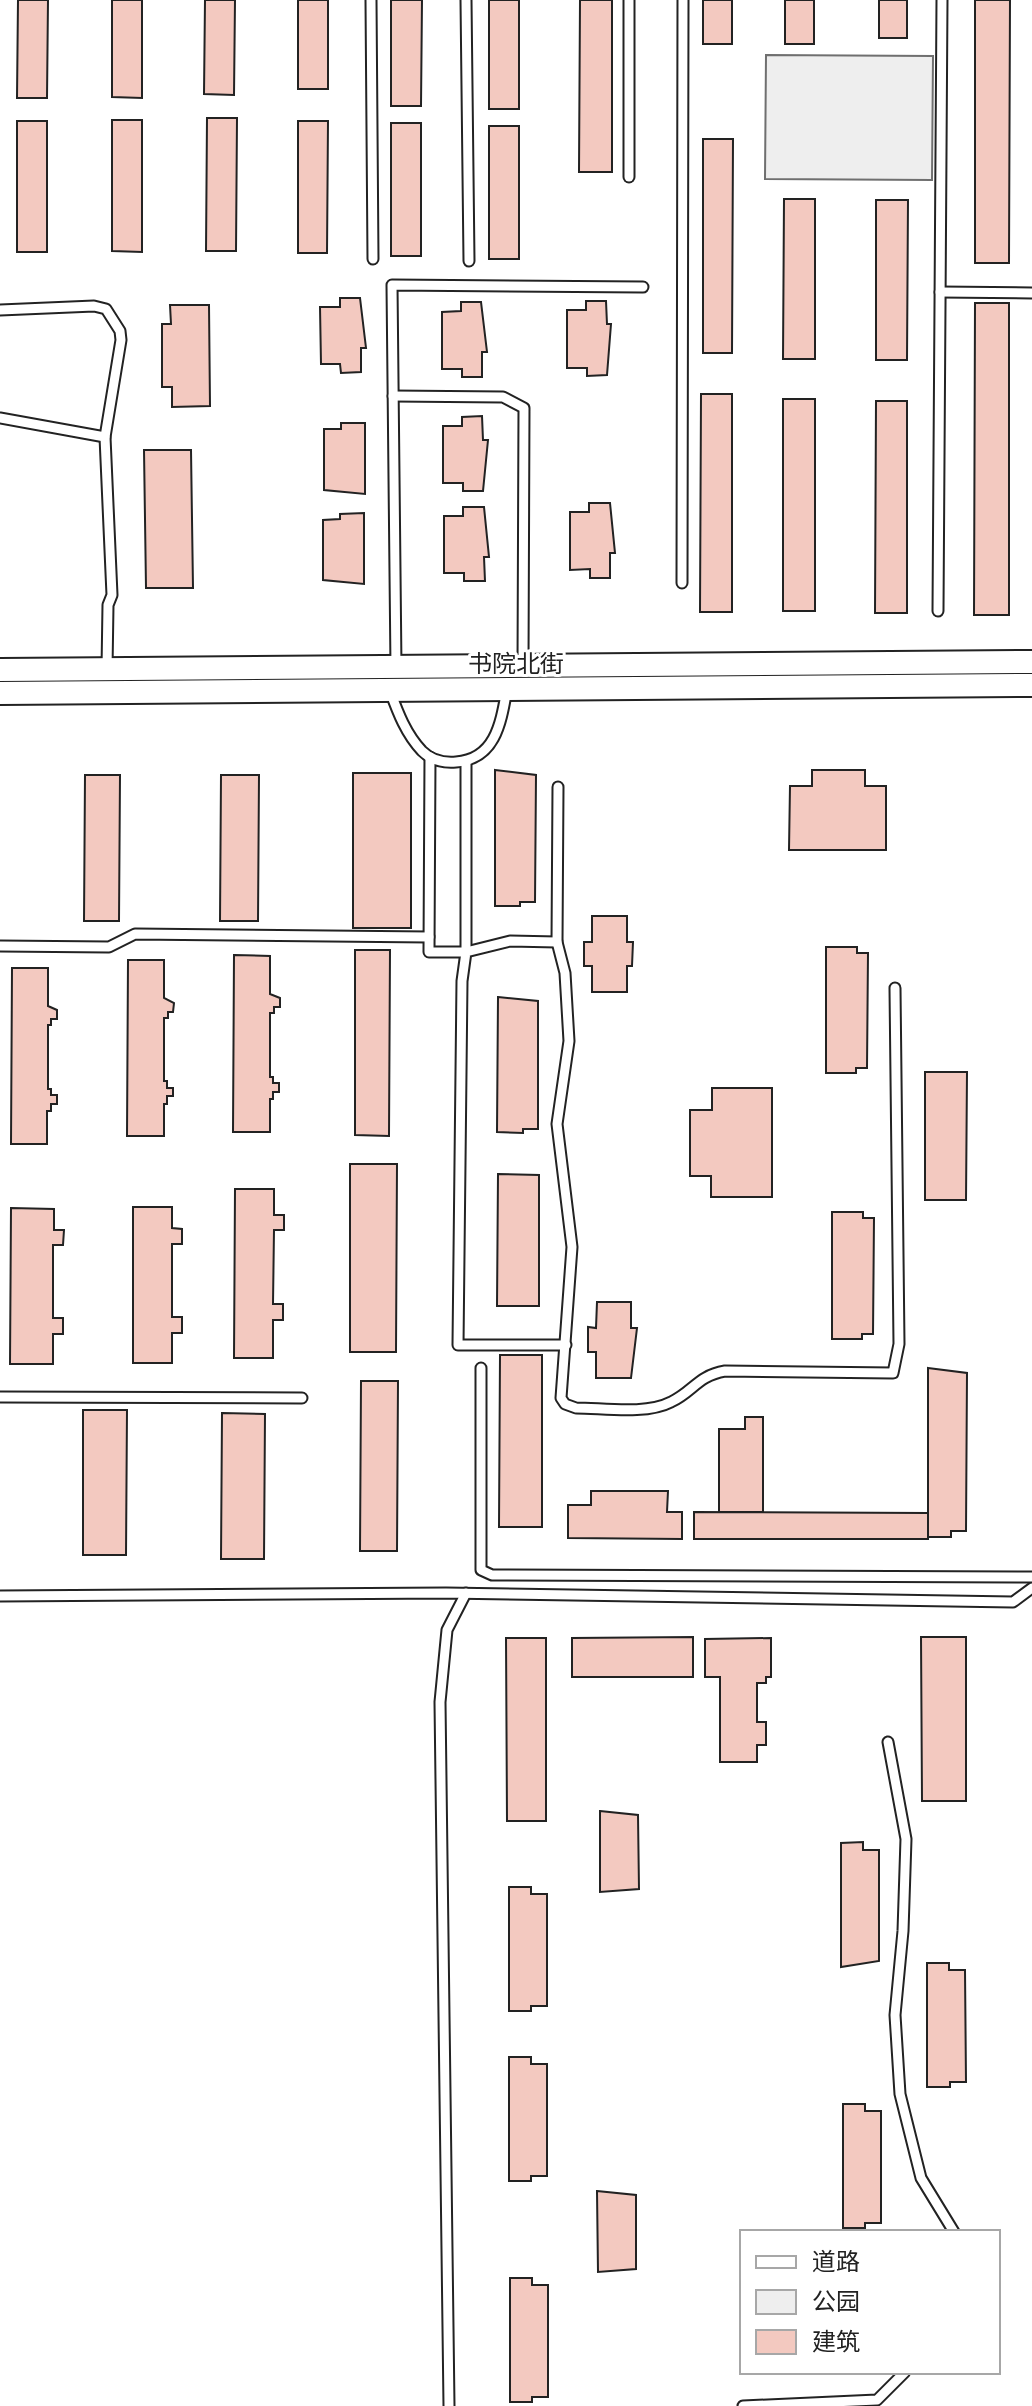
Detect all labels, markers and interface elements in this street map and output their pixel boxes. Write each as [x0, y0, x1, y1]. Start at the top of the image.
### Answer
street label: 书院北街 [468, 649, 564, 677]
legend [740, 2230, 1000, 2374]
text: 道路 [812, 2247, 860, 2275]
text: 公园 [812, 2287, 860, 2315]
text: 建筑 [812, 2327, 860, 2355]

